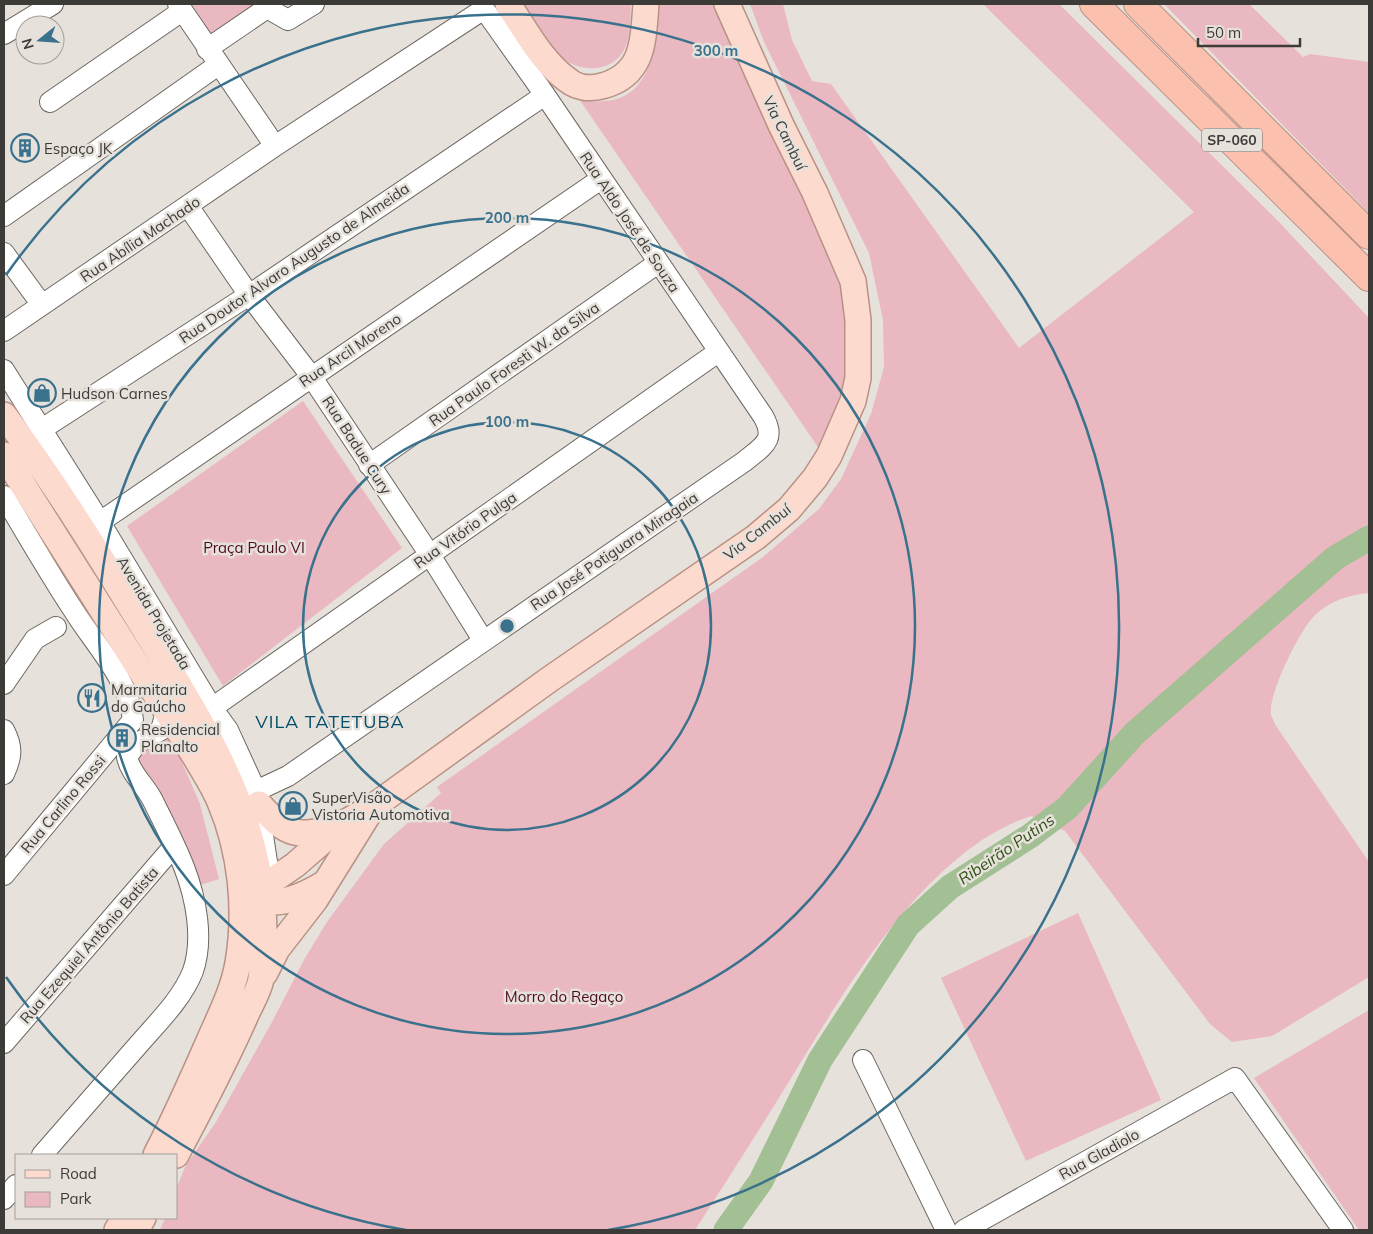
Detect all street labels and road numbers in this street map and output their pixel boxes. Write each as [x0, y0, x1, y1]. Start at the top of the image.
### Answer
street label: Via Cambuí [759, 93, 812, 175]
road number: SP-060 [1202, 128, 1262, 152]
street label: Rua Aldo José de Souza [576, 148, 684, 296]
street label: Rua Doutor Alvaro Augusto de Almeida [175, 179, 413, 347]
street label: Rua Abília Machado [76, 192, 204, 286]
street label: Rua Paulo Foresti W. da Silva [425, 298, 603, 430]
street label: Rua Arcil Moreno [295, 309, 405, 391]
street label: Rua Badue Cury [318, 392, 396, 498]
street label: Rua Vitório Pulga [410, 487, 520, 573]
street label: Rua José Potiguara Miragaia [527, 488, 701, 614]
street label: Via Cambuí [719, 499, 796, 564]
street label: Avenida Projetada [113, 553, 195, 673]
street label: Rua Carlino Rossi [16, 751, 110, 857]
street label: Rua Ezequiel Antônio Batista [16, 863, 162, 1027]
street label: Rua Gladiolo [1056, 1124, 1142, 1184]

